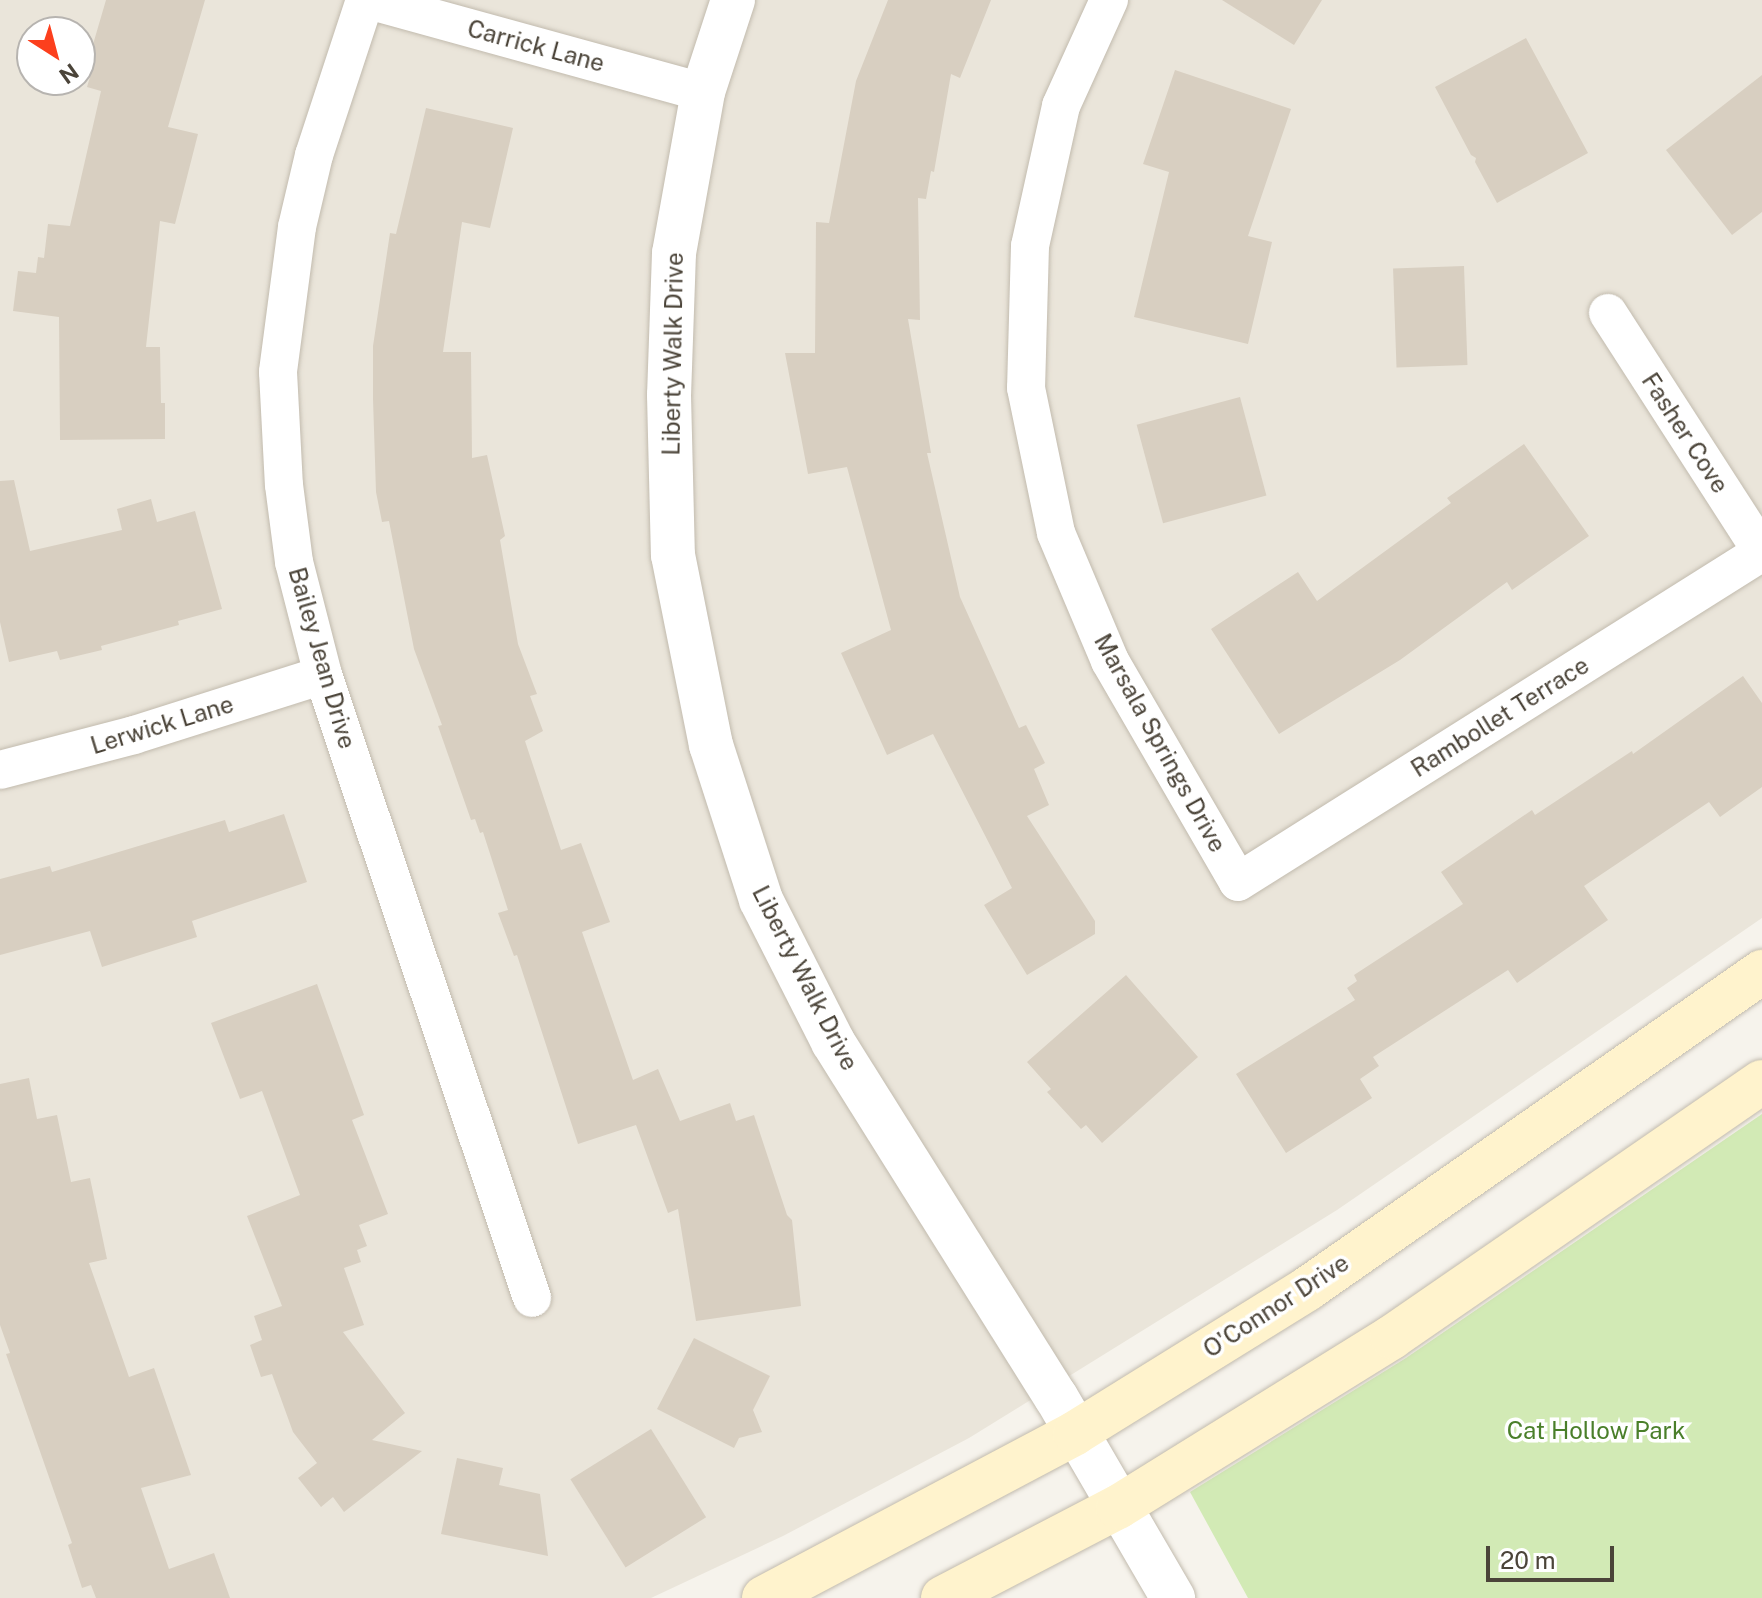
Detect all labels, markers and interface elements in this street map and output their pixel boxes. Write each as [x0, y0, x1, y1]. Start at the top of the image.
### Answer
street label: Carrick Lane [464, 14, 608, 78]
north arrow [16, 16, 96, 96]
text: N [54, 58, 84, 89]
street label: Liberty Walk Drive [657, 252, 689, 456]
street label: Fasher Cove [1636, 368, 1734, 498]
street label: Bailey Jean Drive [282, 564, 362, 752]
street label: Marsala Springs Drive [1088, 629, 1232, 857]
street label: Rambollet Terrace [1406, 651, 1594, 783]
street label: Lerwick Lane [87, 690, 237, 760]
street label: Liberty Walk Drive [746, 881, 864, 1075]
street label: O'Connor Drive [1198, 1248, 1354, 1364]
park label: Cat Hollow Park [1507, 1417, 1685, 1445]
scale bar [1490, 1530, 1618, 1580]
text: 20 m [1500, 1546, 1556, 1574]

